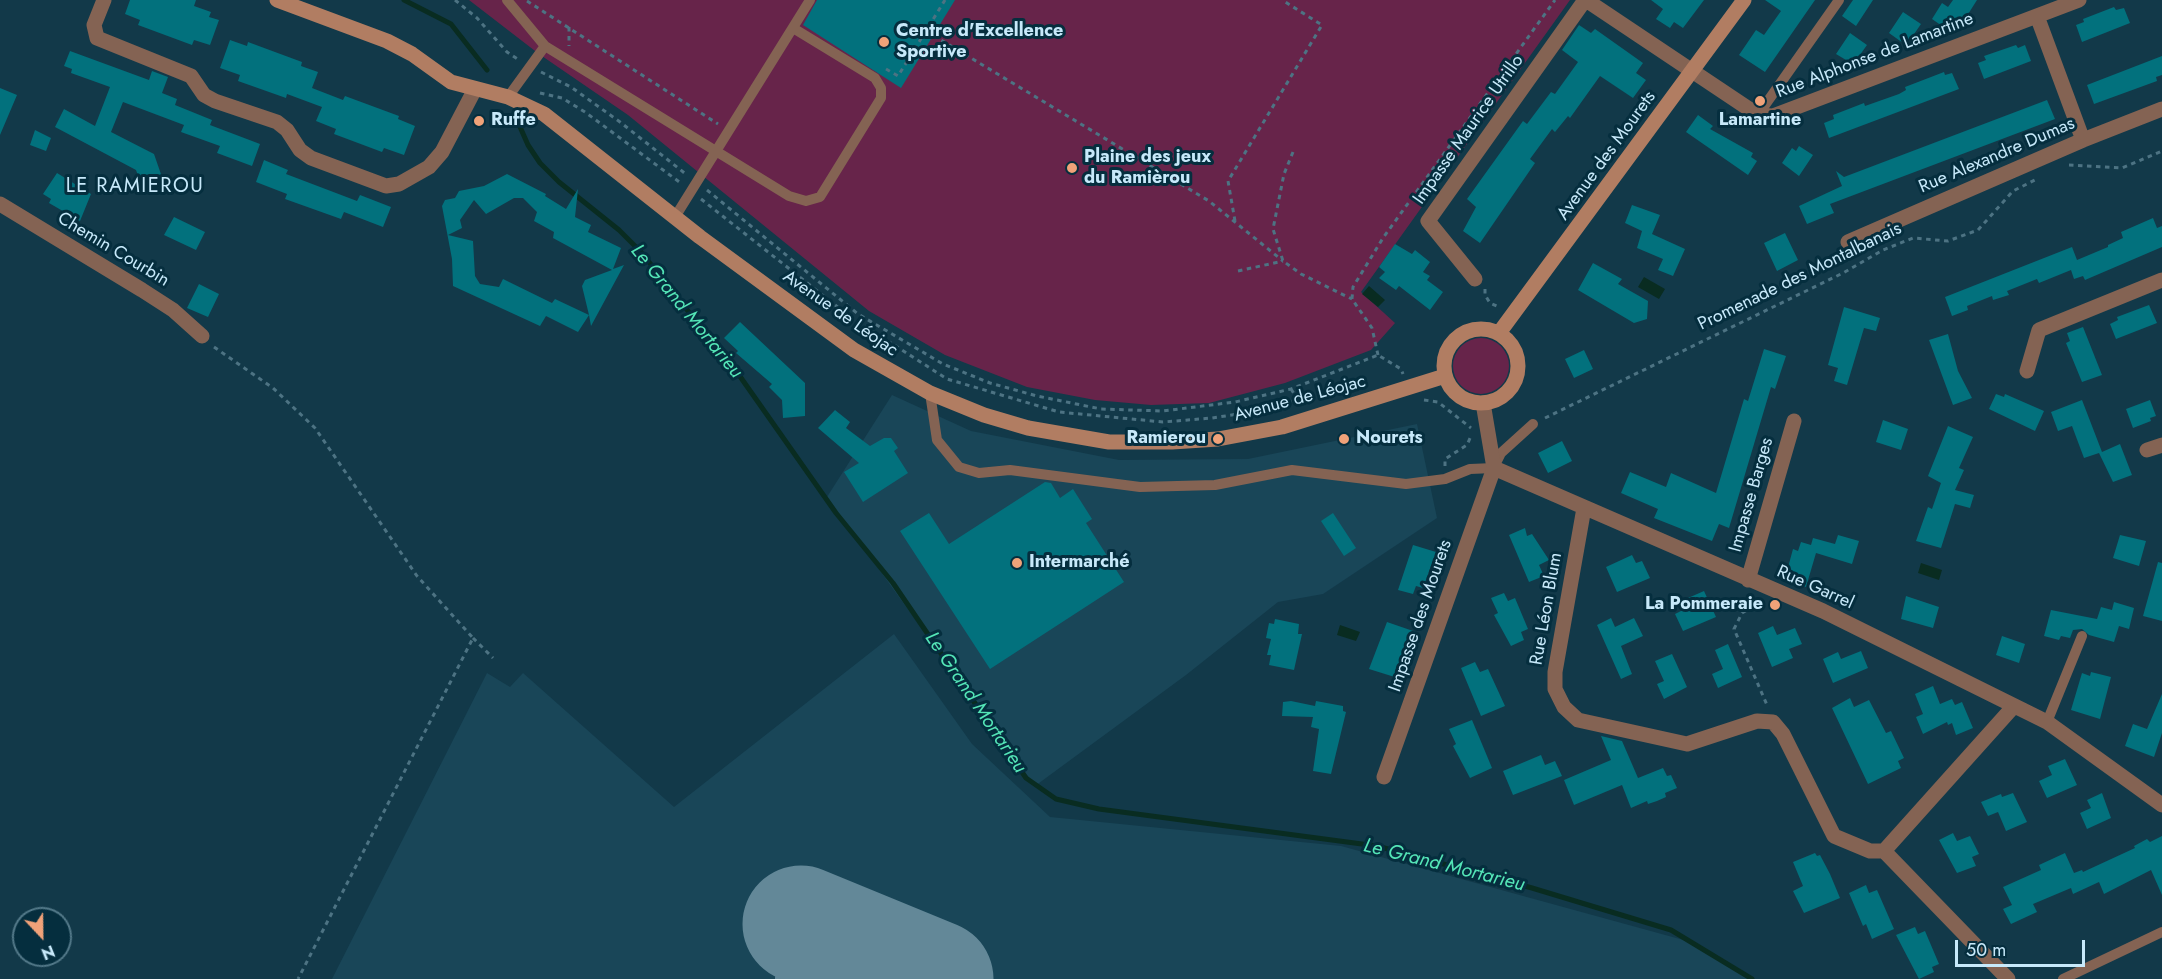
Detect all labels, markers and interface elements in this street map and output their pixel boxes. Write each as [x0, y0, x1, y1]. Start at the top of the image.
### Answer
street label: Rue Alphonse de Lamartine [1773, 8, 1977, 104]
place label: Centre d'Excellence Sportive [896, 21, 1063, 63]
marker: Centre d'Excellence Sportive [877, 35, 891, 49]
street label: Impasse Maurice Utrillo [1409, 51, 1529, 209]
street label: Avenue des Mourets [1553, 87, 1661, 225]
marker: Lamartine [1753, 94, 1767, 108]
place label: Ruffe [491, 110, 536, 132]
place label: Lamartine [1719, 110, 1801, 132]
street label: Rue Alexandre Dumas [1916, 113, 2078, 199]
marker: Ruffe [472, 114, 486, 128]
place label: Plaine des jeux du Ramièrou [1084, 147, 1211, 190]
marker: Plaine des jeux du Ramièrou [1065, 161, 1079, 175]
district label: LE RAMIEROU [66, 175, 204, 199]
street label: Chemin Courbin [53, 208, 173, 292]
street label: Promenade des Montalbanais [1695, 218, 1905, 336]
water label: Le Grand Mortarieu [625, 240, 747, 384]
street label: Avenue de Léojac [778, 266, 902, 362]
street label: Avenue de Léojac [1232, 371, 1368, 427]
place label: Ramierou [1127, 428, 1206, 450]
place label: Nourets [1356, 428, 1423, 450]
marker: Ramierou [1211, 432, 1225, 446]
marker: Nourets [1337, 432, 1351, 446]
street label: Impasse Barges [1725, 435, 1779, 555]
street label: Impasse des Mourets [1385, 537, 1457, 695]
street label: Rue Léon Blum [1526, 551, 1568, 667]
place label: Intermarché [1029, 552, 1130, 574]
marker: Intermarché [1010, 556, 1024, 570]
street label: Rue Garrel [1773, 561, 1857, 615]
place label: La Pommeraie [1645, 594, 1763, 616]
marker: La Pommeraie [1768, 598, 1782, 612]
water label: Le Grand Mortarieu [919, 628, 1031, 778]
water label: Le Grand Mortarieu [1361, 834, 1527, 898]
north arrow [12, 907, 72, 967]
scale bar [1958, 928, 2088, 966]
text: 50 m [1966, 937, 2006, 963]
text: N [38, 939, 58, 965]

